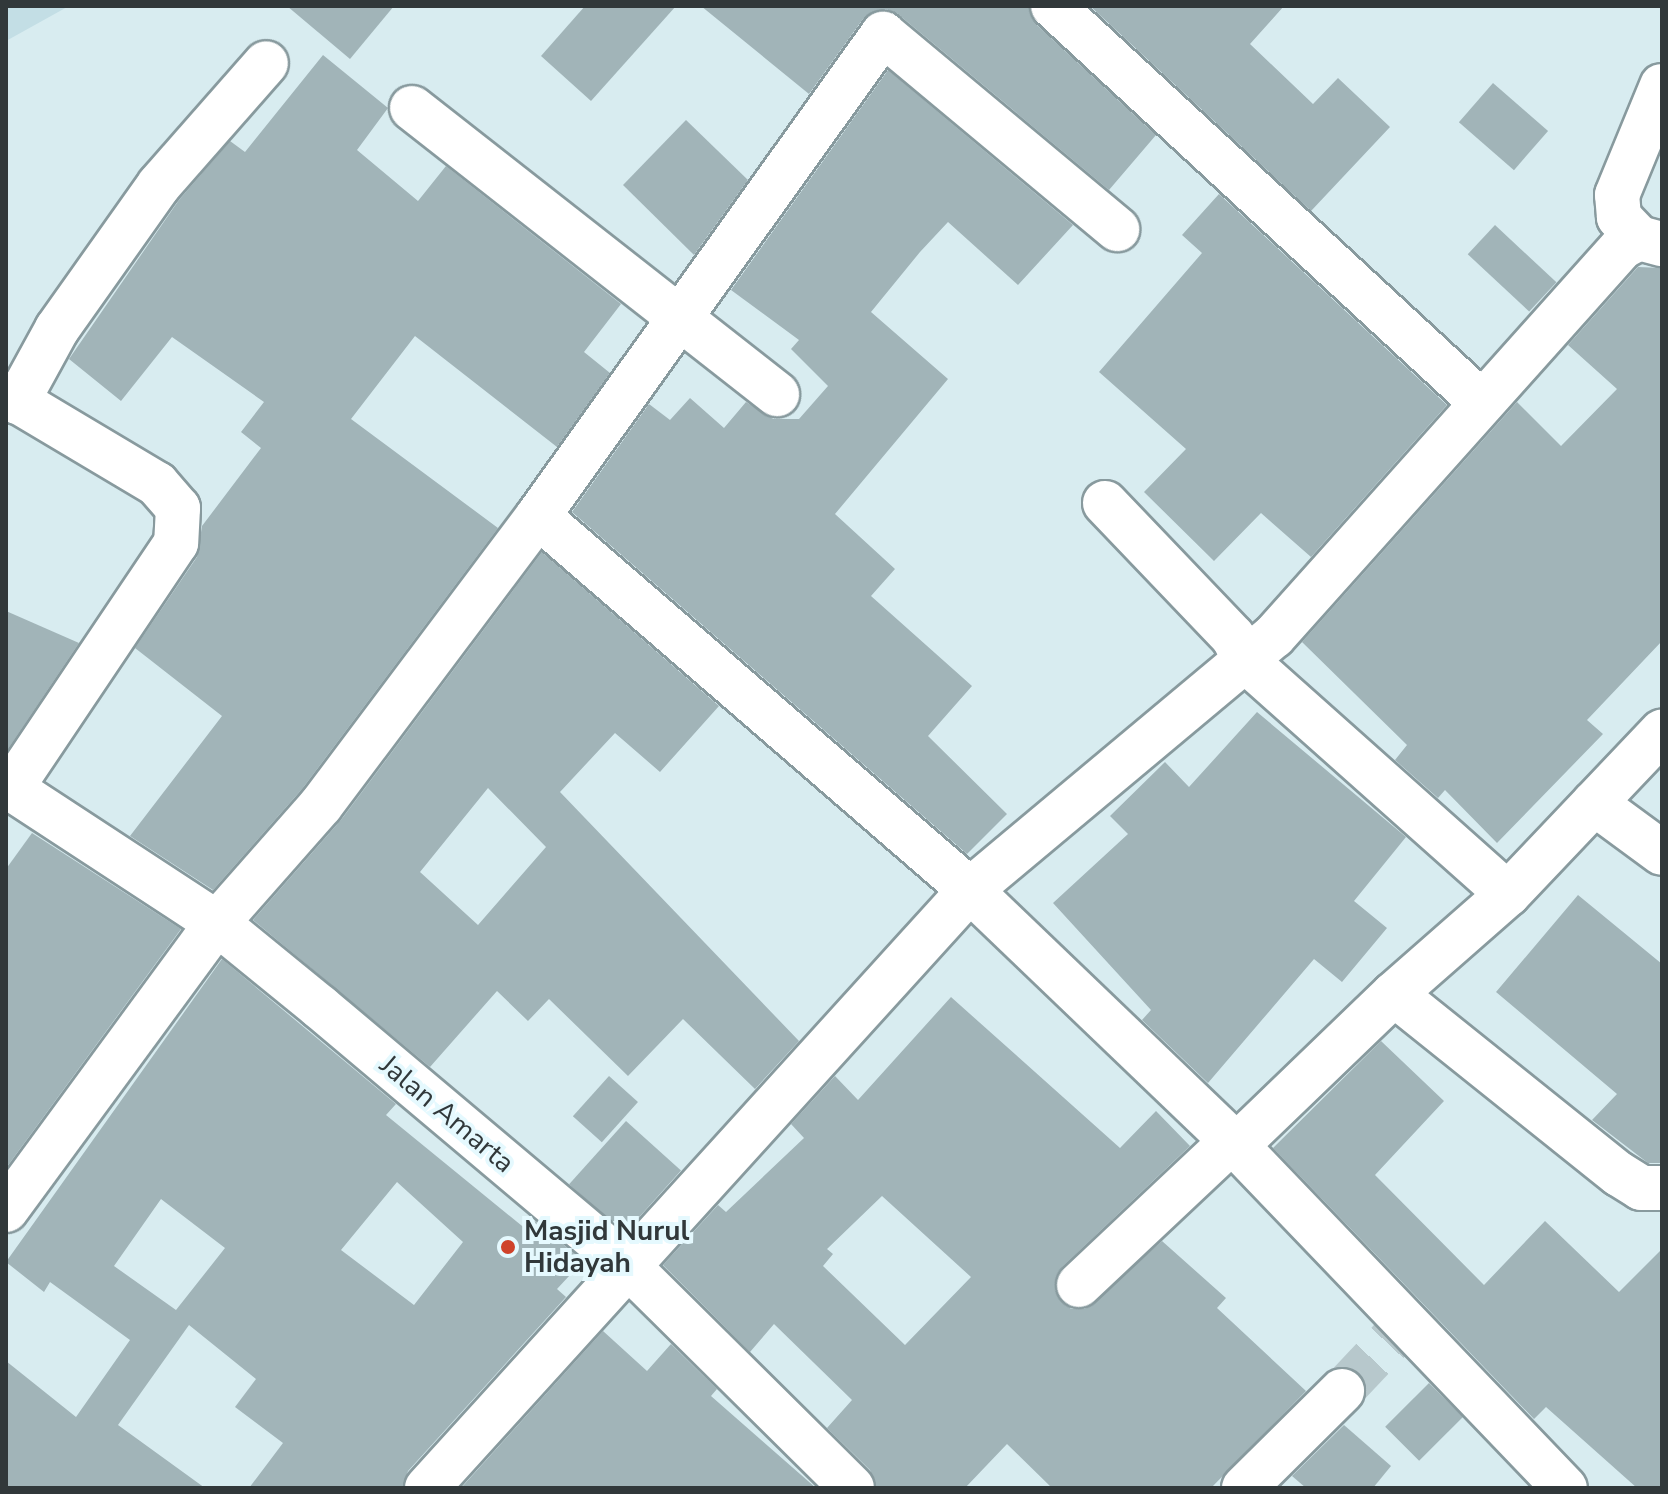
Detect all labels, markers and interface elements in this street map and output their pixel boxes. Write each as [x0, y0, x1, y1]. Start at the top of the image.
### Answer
street label: Jalan Amarta [373, 1048, 521, 1180]
place label: Masjid Nurul Hidayah [524, 1214, 689, 1280]
marker: Masjid Nurul Hidayah [499, 1238, 517, 1256]

